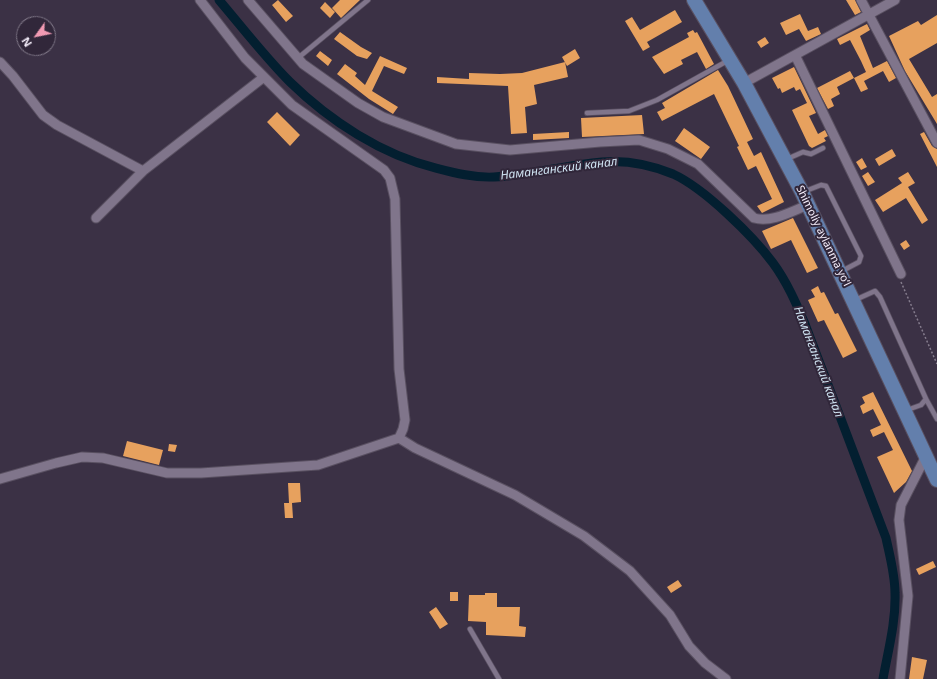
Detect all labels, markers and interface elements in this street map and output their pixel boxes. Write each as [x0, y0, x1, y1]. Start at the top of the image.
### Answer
north arrow [16, 16, 56, 56]
text: N [18, 34, 35, 50]
water label: Наманганский канал [500, 155, 618, 183]
street label: Shimoliy aylanma yoʻl [793, 183, 853, 289]
water label: Наманганский канал [790, 304, 846, 420]

